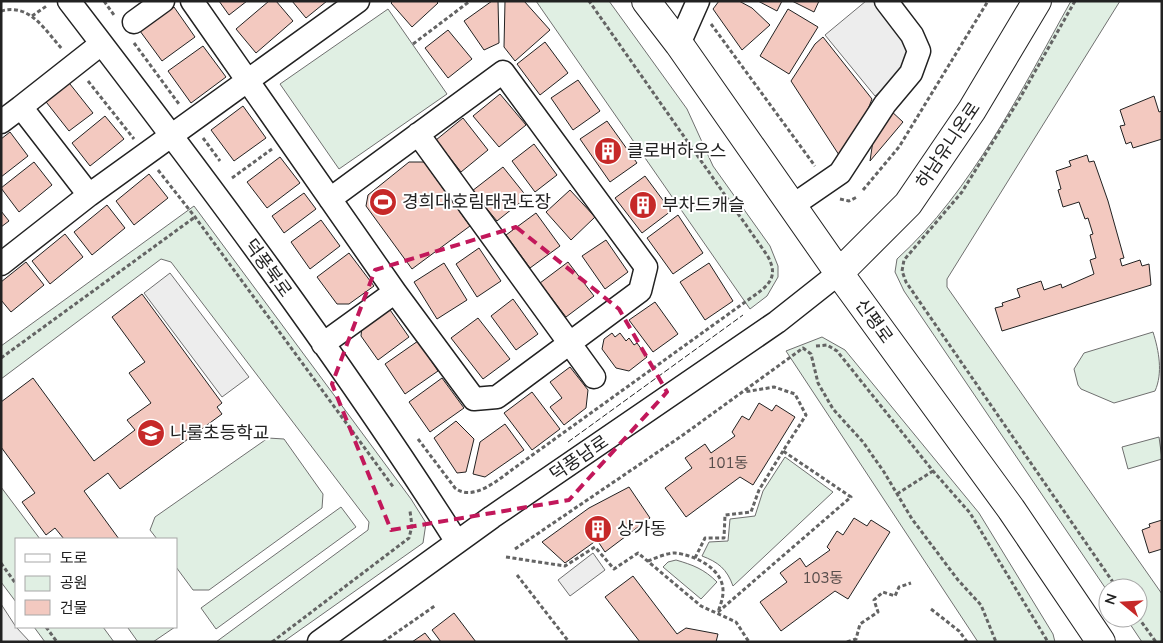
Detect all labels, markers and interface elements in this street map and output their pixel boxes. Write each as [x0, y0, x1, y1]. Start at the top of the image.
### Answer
street label: 하남유니온로 [910, 97, 986, 193]
building icon: 클로버하우스 [593, 136, 623, 166]
place label: 클로버하우스 [627, 139, 726, 163]
sports icon: 경희대호림태권도장 [368, 187, 398, 217]
place label: 경희대호림태권도장 [402, 190, 551, 214]
building icon: 부차드캐슬 [628, 190, 658, 220]
place label: 부차드캐슬 [662, 193, 745, 217]
street label: 덕풍북로 [239, 234, 297, 302]
street label: 신평로 [850, 294, 898, 348]
school or university icon: 나룰초등학교 [136, 418, 166, 448]
place label: 나룰초등학교 [170, 421, 269, 445]
street label: 덕풍남로 [545, 430, 613, 486]
house number: 101동 [708, 453, 748, 473]
building icon: 상가동 [583, 514, 613, 544]
place label: 상가동 [617, 517, 667, 541]
legend [15, 538, 178, 628]
text: 도로 [60, 548, 88, 568]
house number: 103동 [803, 568, 843, 588]
text: 공원 [60, 573, 88, 593]
north arrow [1098, 578, 1148, 628]
text: N [1100, 591, 1122, 607]
text: 건물 [60, 598, 88, 618]

